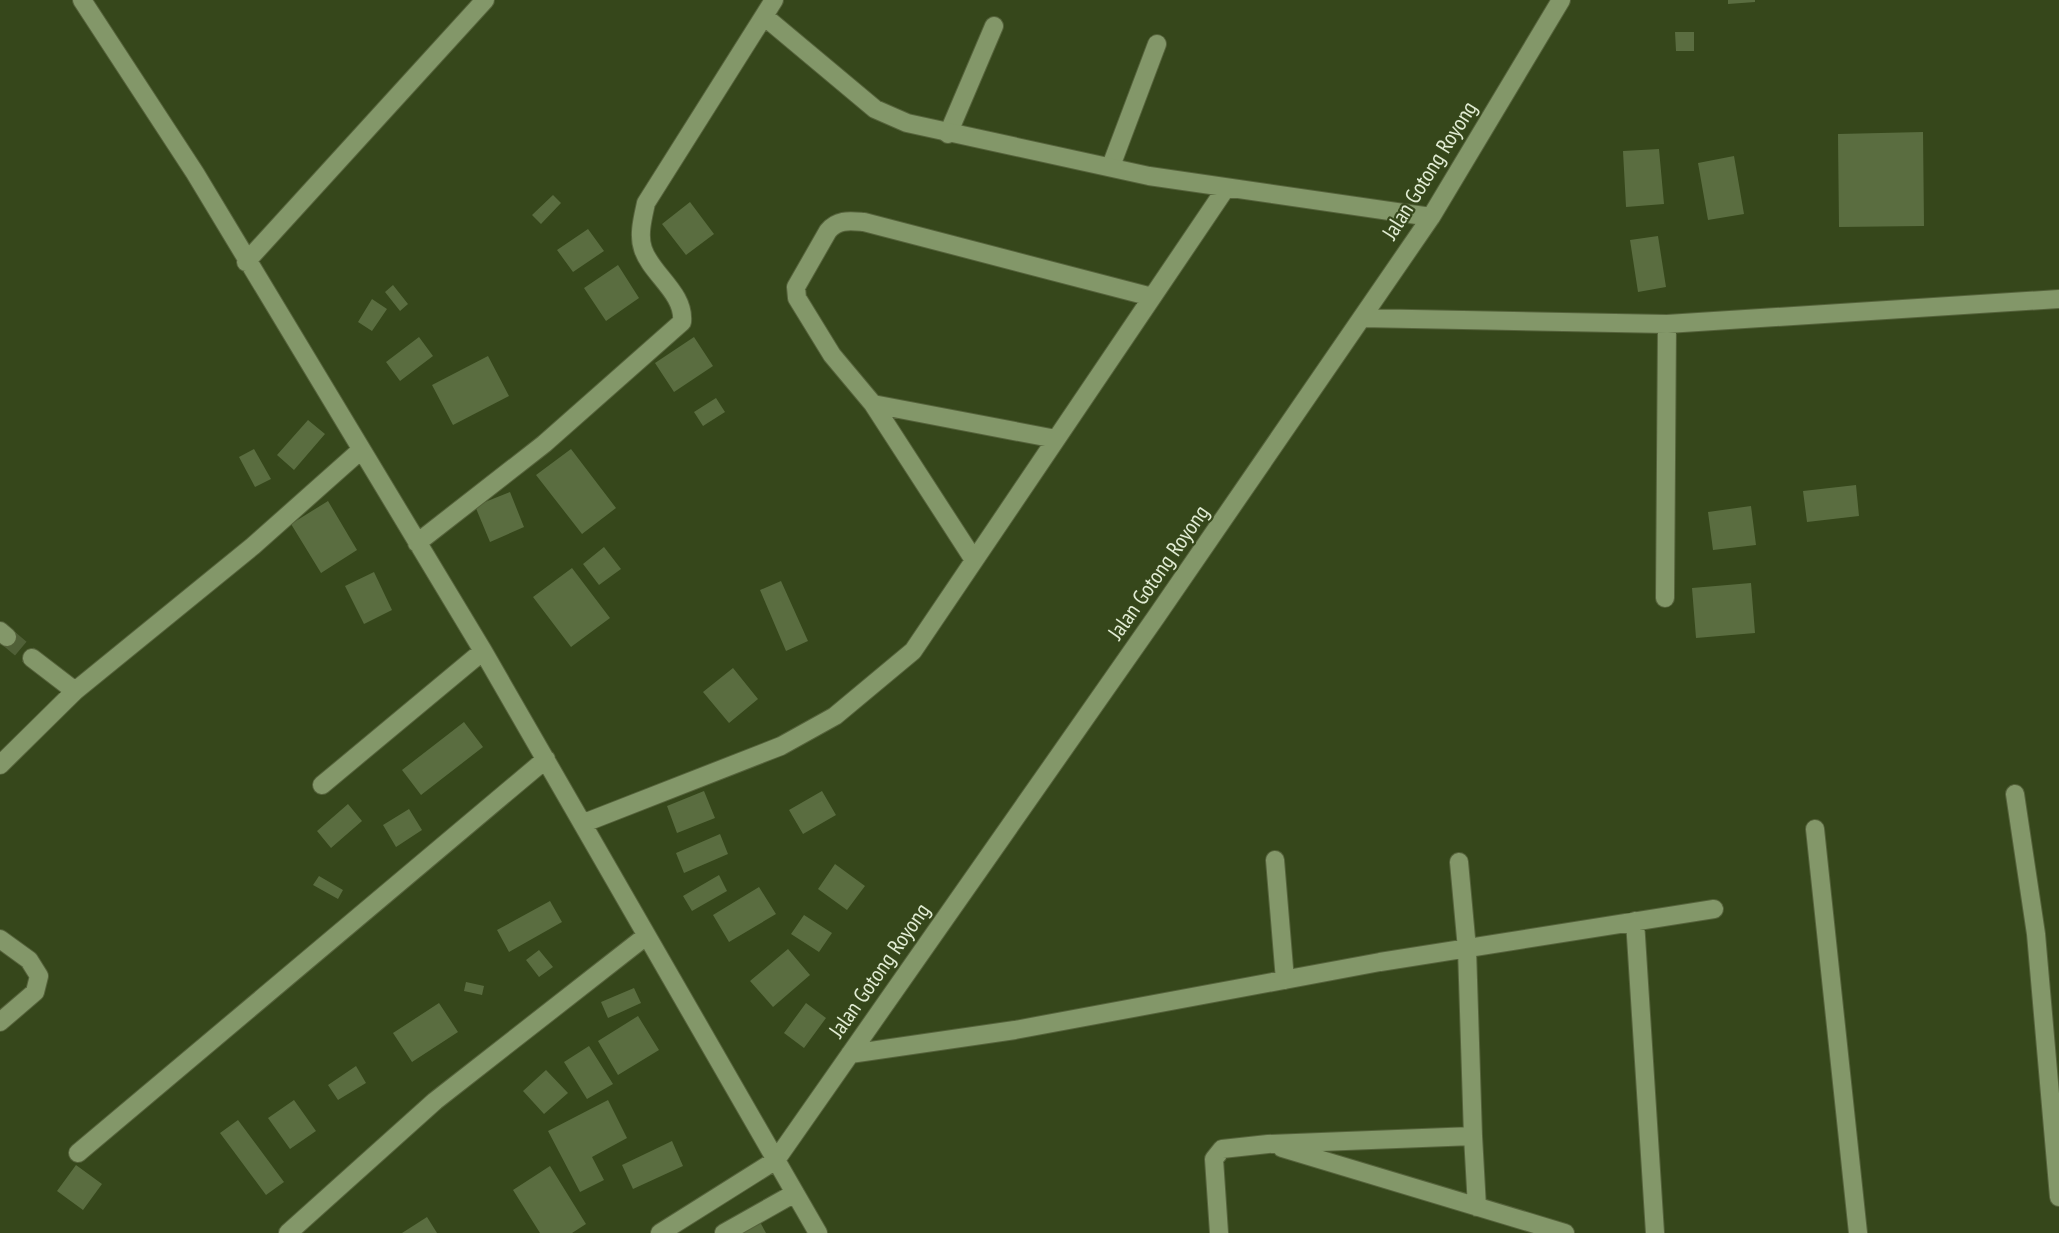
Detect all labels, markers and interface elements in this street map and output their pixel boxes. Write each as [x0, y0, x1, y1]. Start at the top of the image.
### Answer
street label: Jalan Gotong Royong [1375, 96, 1483, 245]
street label: Jalan Gotong Royong [1101, 499, 1215, 645]
street label: Jalan Gotong Royong [822, 897, 936, 1043]

